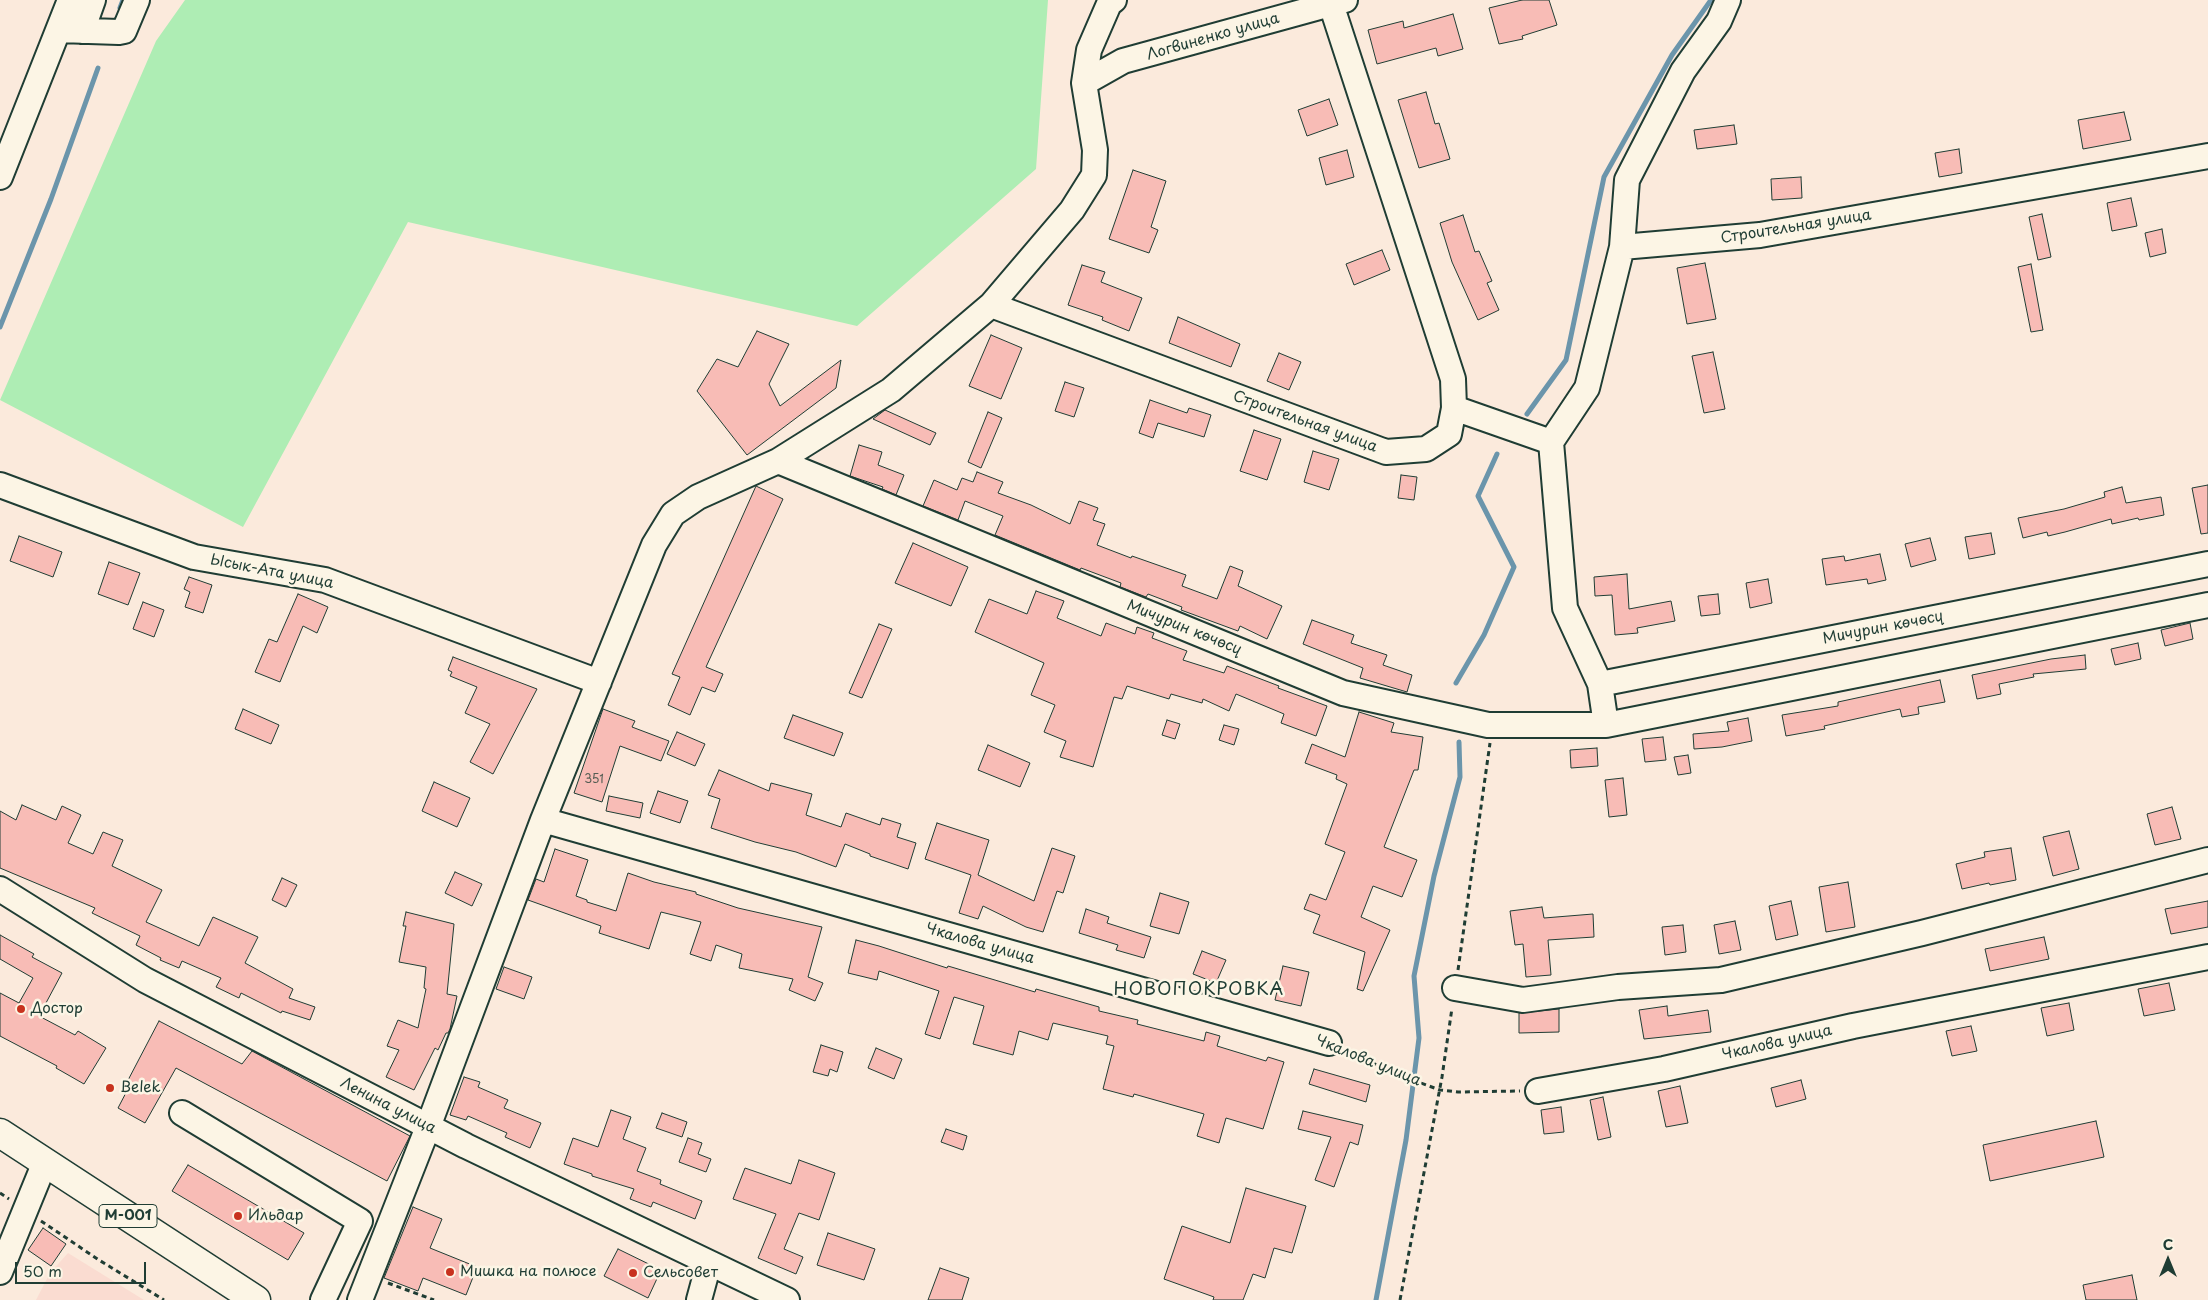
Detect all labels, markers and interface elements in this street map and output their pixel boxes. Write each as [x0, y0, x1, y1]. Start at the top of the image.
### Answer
street label: Логвиненко улица [1145, 9, 1281, 65]
street label: Строительная улица [1719, 206, 1873, 248]
street label: Строительная улица [1230, 387, 1380, 457]
street label: Ысык-Ата улица [209, 551, 335, 593]
street label: Мичурин көчөсү [1124, 597, 1244, 659]
street label: Мичурин көчөсү [1821, 607, 1945, 649]
house number: 351 [584, 773, 604, 787]
street label: Чкалова улица [924, 920, 1036, 968]
district label: НОВОПОКРОВКА [1113, 979, 1285, 1001]
place label: Достор [31, 1000, 83, 1018]
marker: Достор [15, 1003, 27, 1015]
street label: Чкалова улица [1720, 1022, 1834, 1064]
street label: Чкалова улица [1313, 1032, 1423, 1090]
street label: Ленина улица [337, 1074, 439, 1138]
place label: Belek [120, 1079, 161, 1097]
marker: Belek [104, 1082, 116, 1094]
road number: М-001 [99, 1204, 157, 1228]
place label: Ильдар [248, 1207, 303, 1225]
marker: Ильдар [232, 1210, 244, 1222]
text: С [2163, 1234, 2173, 1255]
north arrow [2143, 1235, 2193, 1285]
scale bar [18, 1252, 149, 1284]
text: 50 m [23, 1259, 62, 1282]
place label: Мишка на полюсе [460, 1263, 596, 1281]
place label: Сельсовет [643, 1264, 718, 1282]
marker: Мишка на полюсе [444, 1266, 456, 1278]
marker: Сельсовет [627, 1267, 639, 1279]

